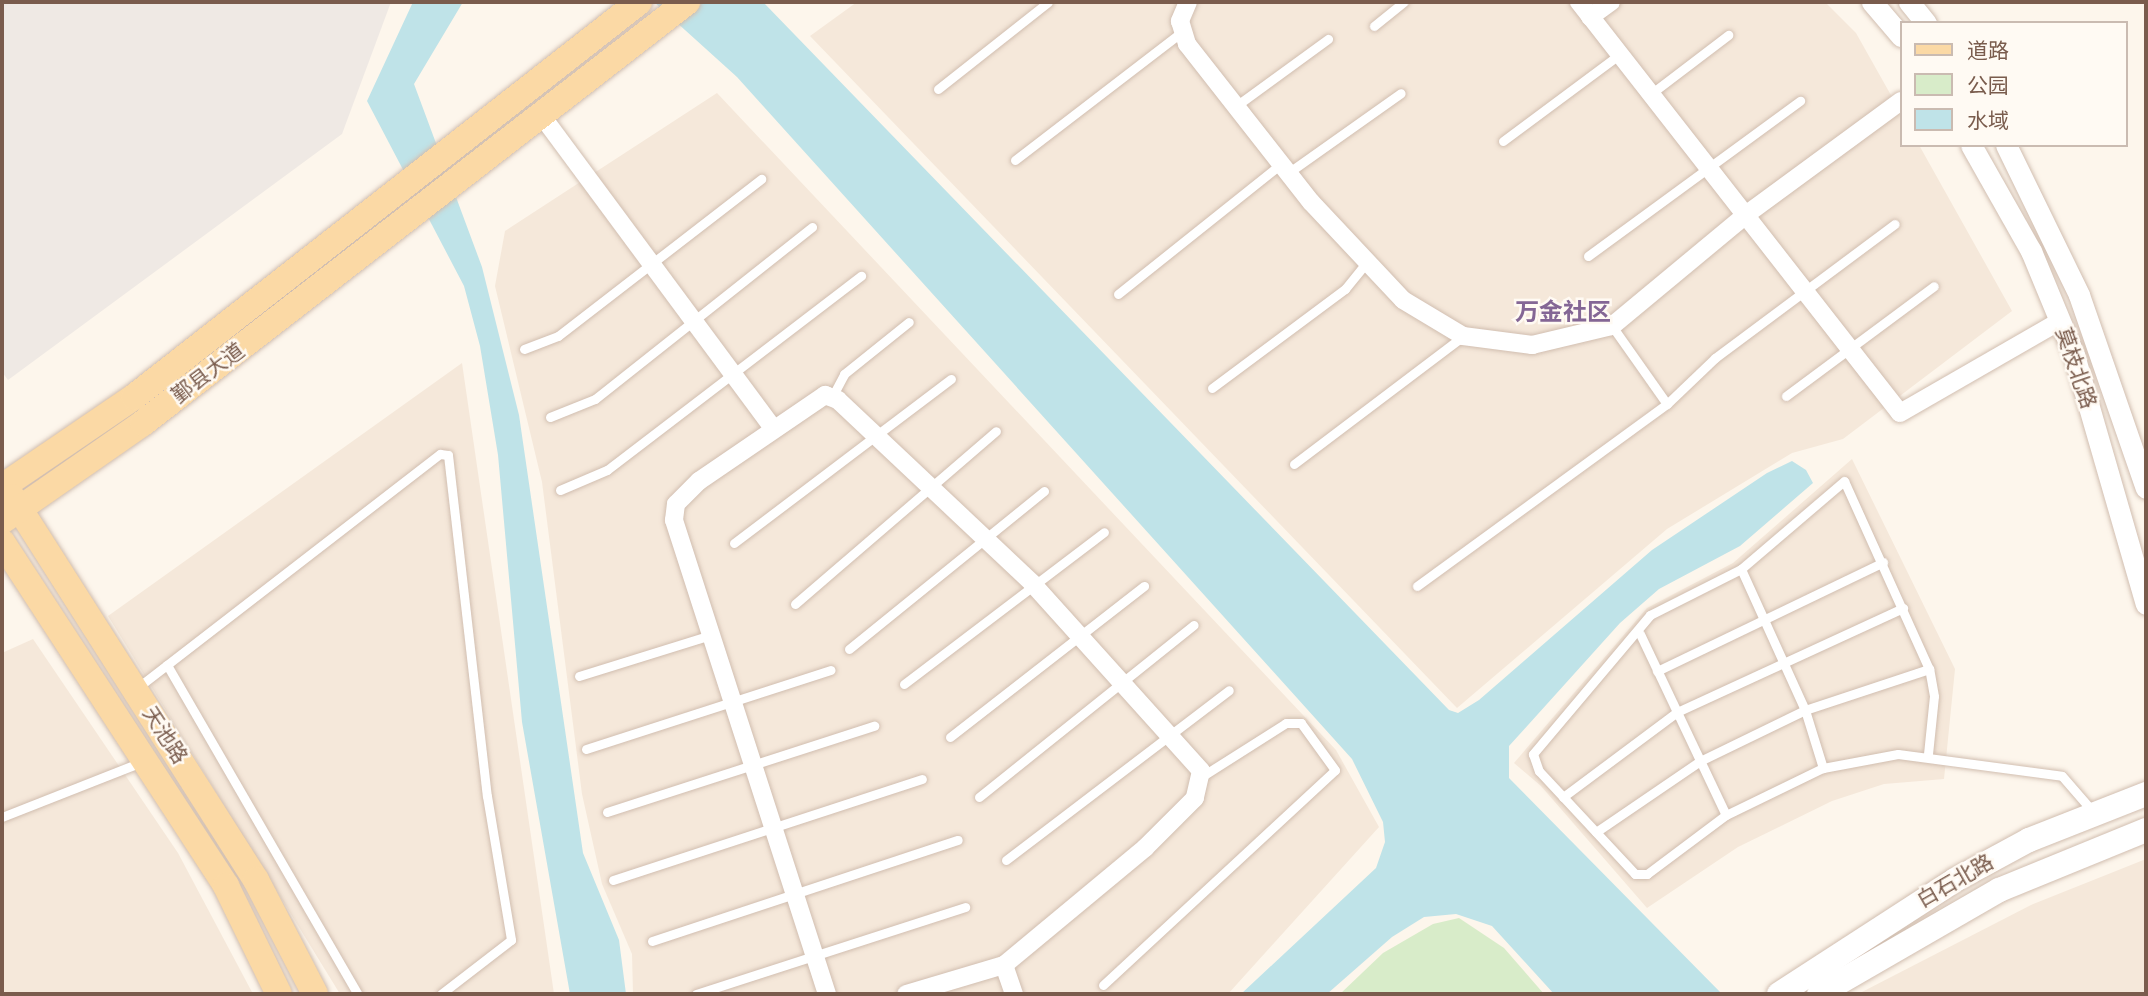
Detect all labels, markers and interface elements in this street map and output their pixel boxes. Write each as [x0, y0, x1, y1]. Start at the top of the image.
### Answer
legend [1899, 21, 2127, 147]
text: 道路 [1967, 36, 2009, 66]
text: 公园 [1967, 71, 2009, 101]
text: 水域 [1967, 106, 2009, 136]
district label: 万金社区 [1515, 298, 1611, 326]
street label: 莫枝北路 [2050, 324, 2102, 412]
street label: 鄞县大道 [167, 338, 249, 408]
street label: 天池路 [137, 702, 193, 768]
street label: 白石北路 [1912, 849, 1998, 913]

